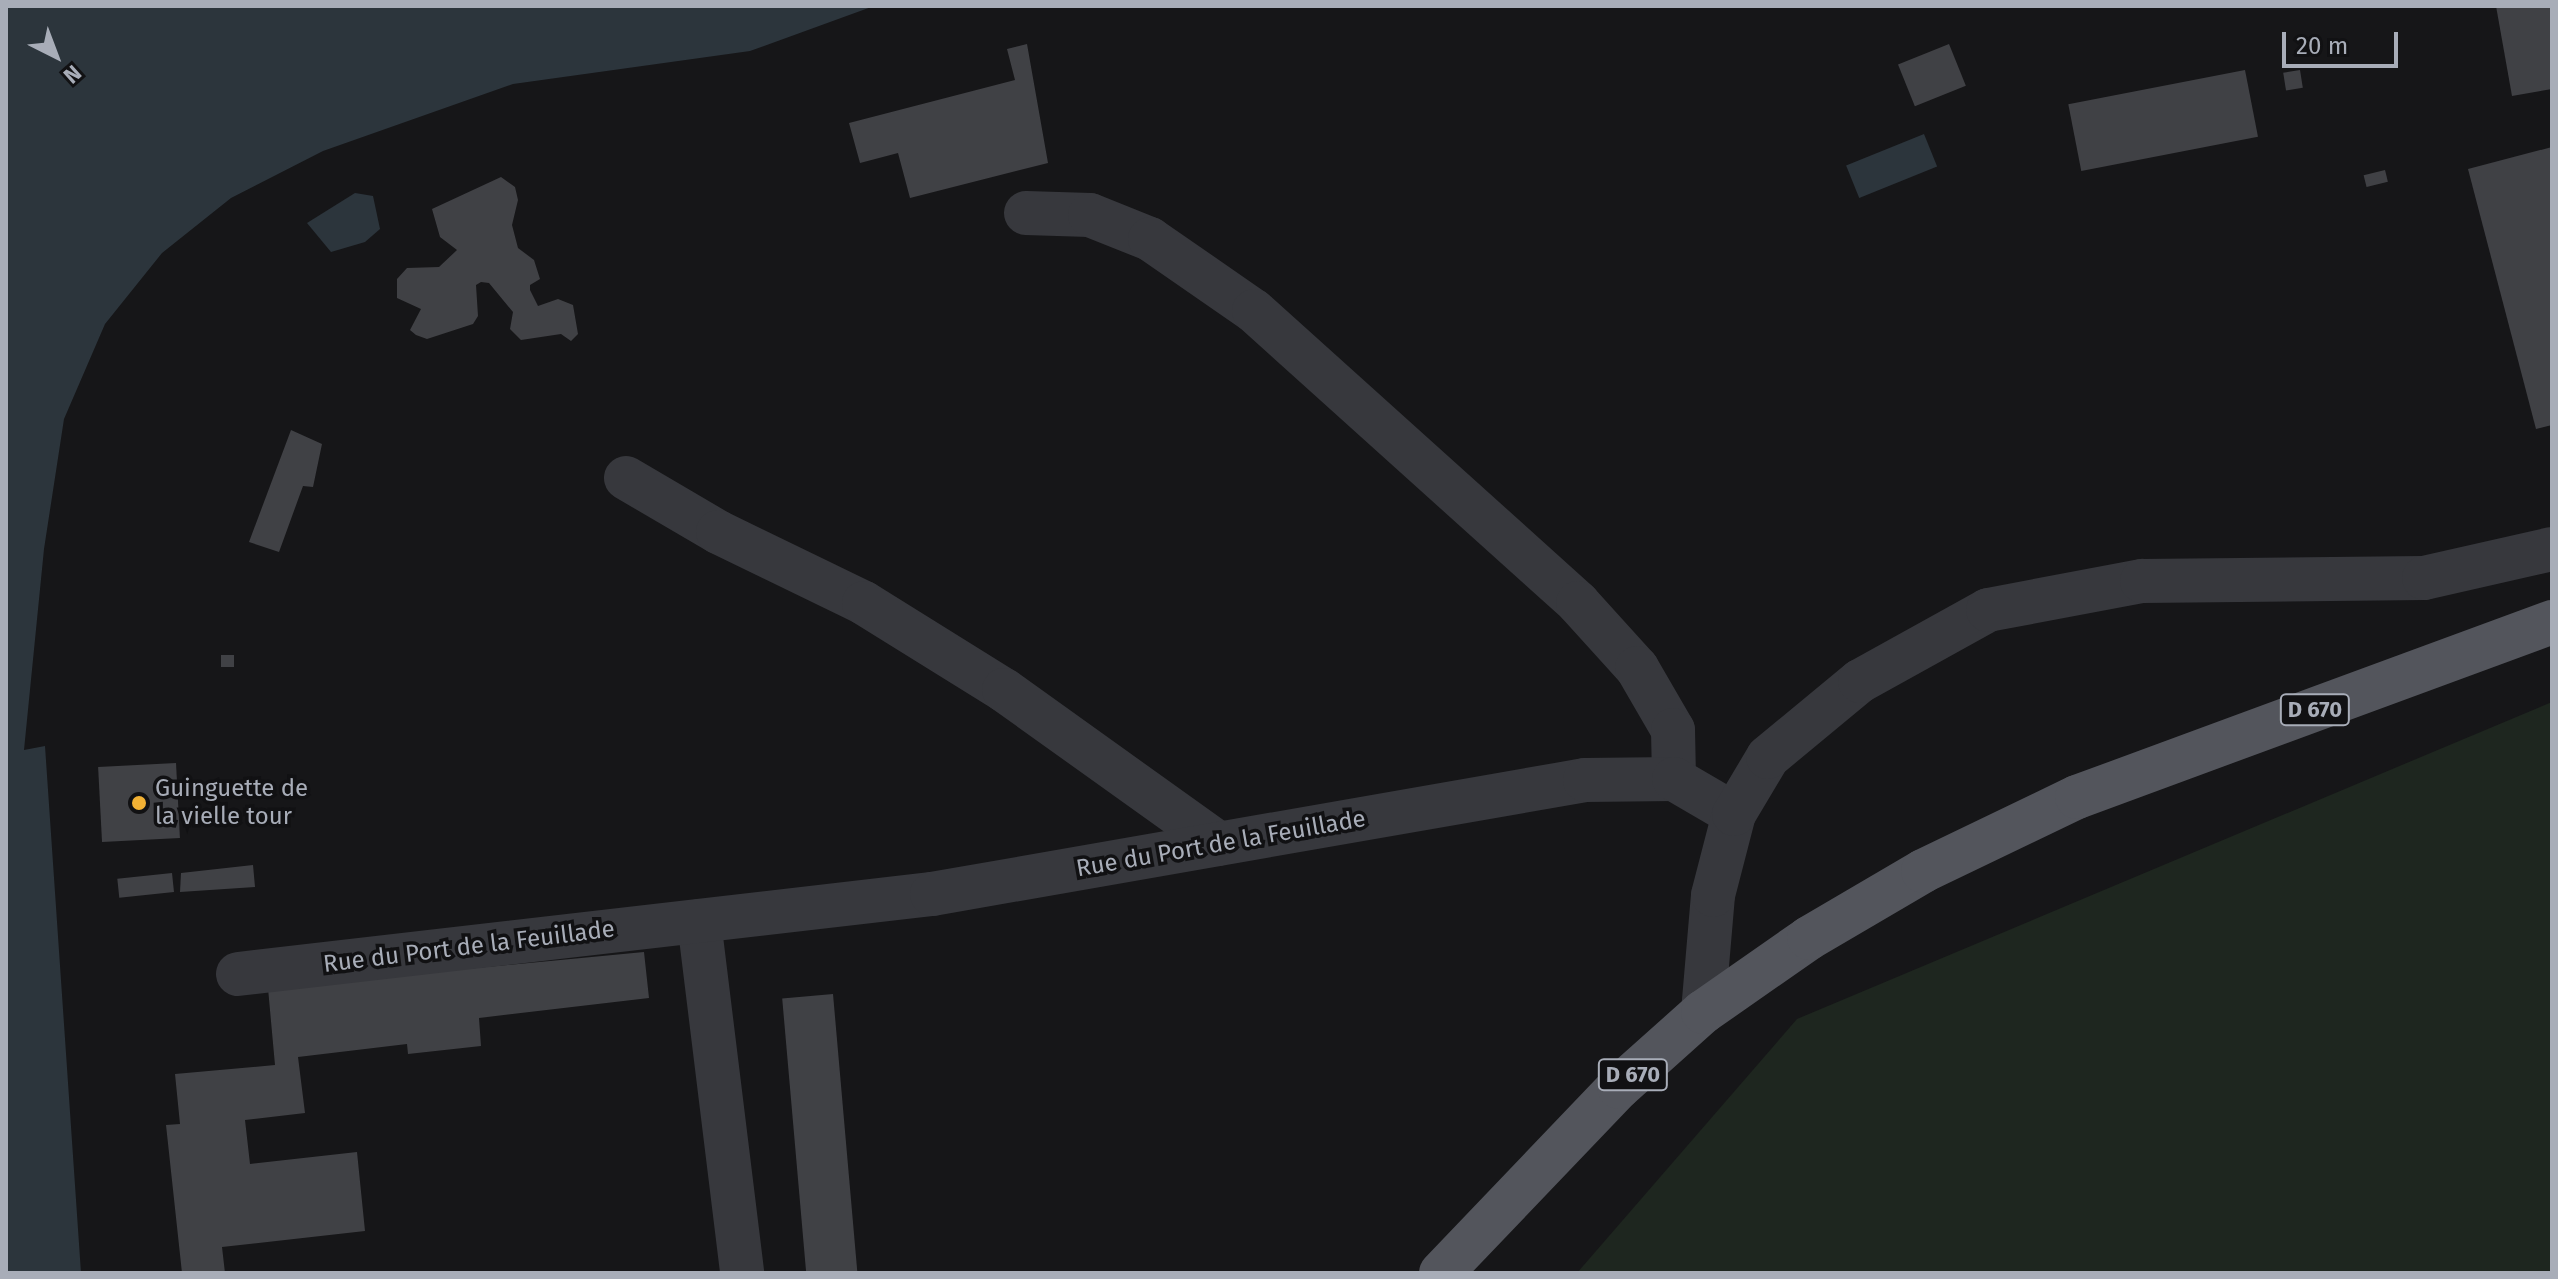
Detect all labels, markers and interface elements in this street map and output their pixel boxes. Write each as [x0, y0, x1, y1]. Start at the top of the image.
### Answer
north arrow [16, 16, 96, 96]
scale bar [2286, 16, 2402, 66]
text: 20 m [2296, 32, 2348, 60]
text: N [58, 59, 87, 89]
road number: D 670 [2279, 692, 2351, 728]
place label: Guinguette de la vielle tour [155, 775, 308, 831]
marker: Guinguette de la vielle tour [130, 794, 148, 812]
street label: Rue du Port de la Feuillade [1074, 804, 1368, 884]
street label: Rue du Port de la Feuillade [322, 915, 616, 979]
road number: D 670 [1597, 1057, 1669, 1093]

